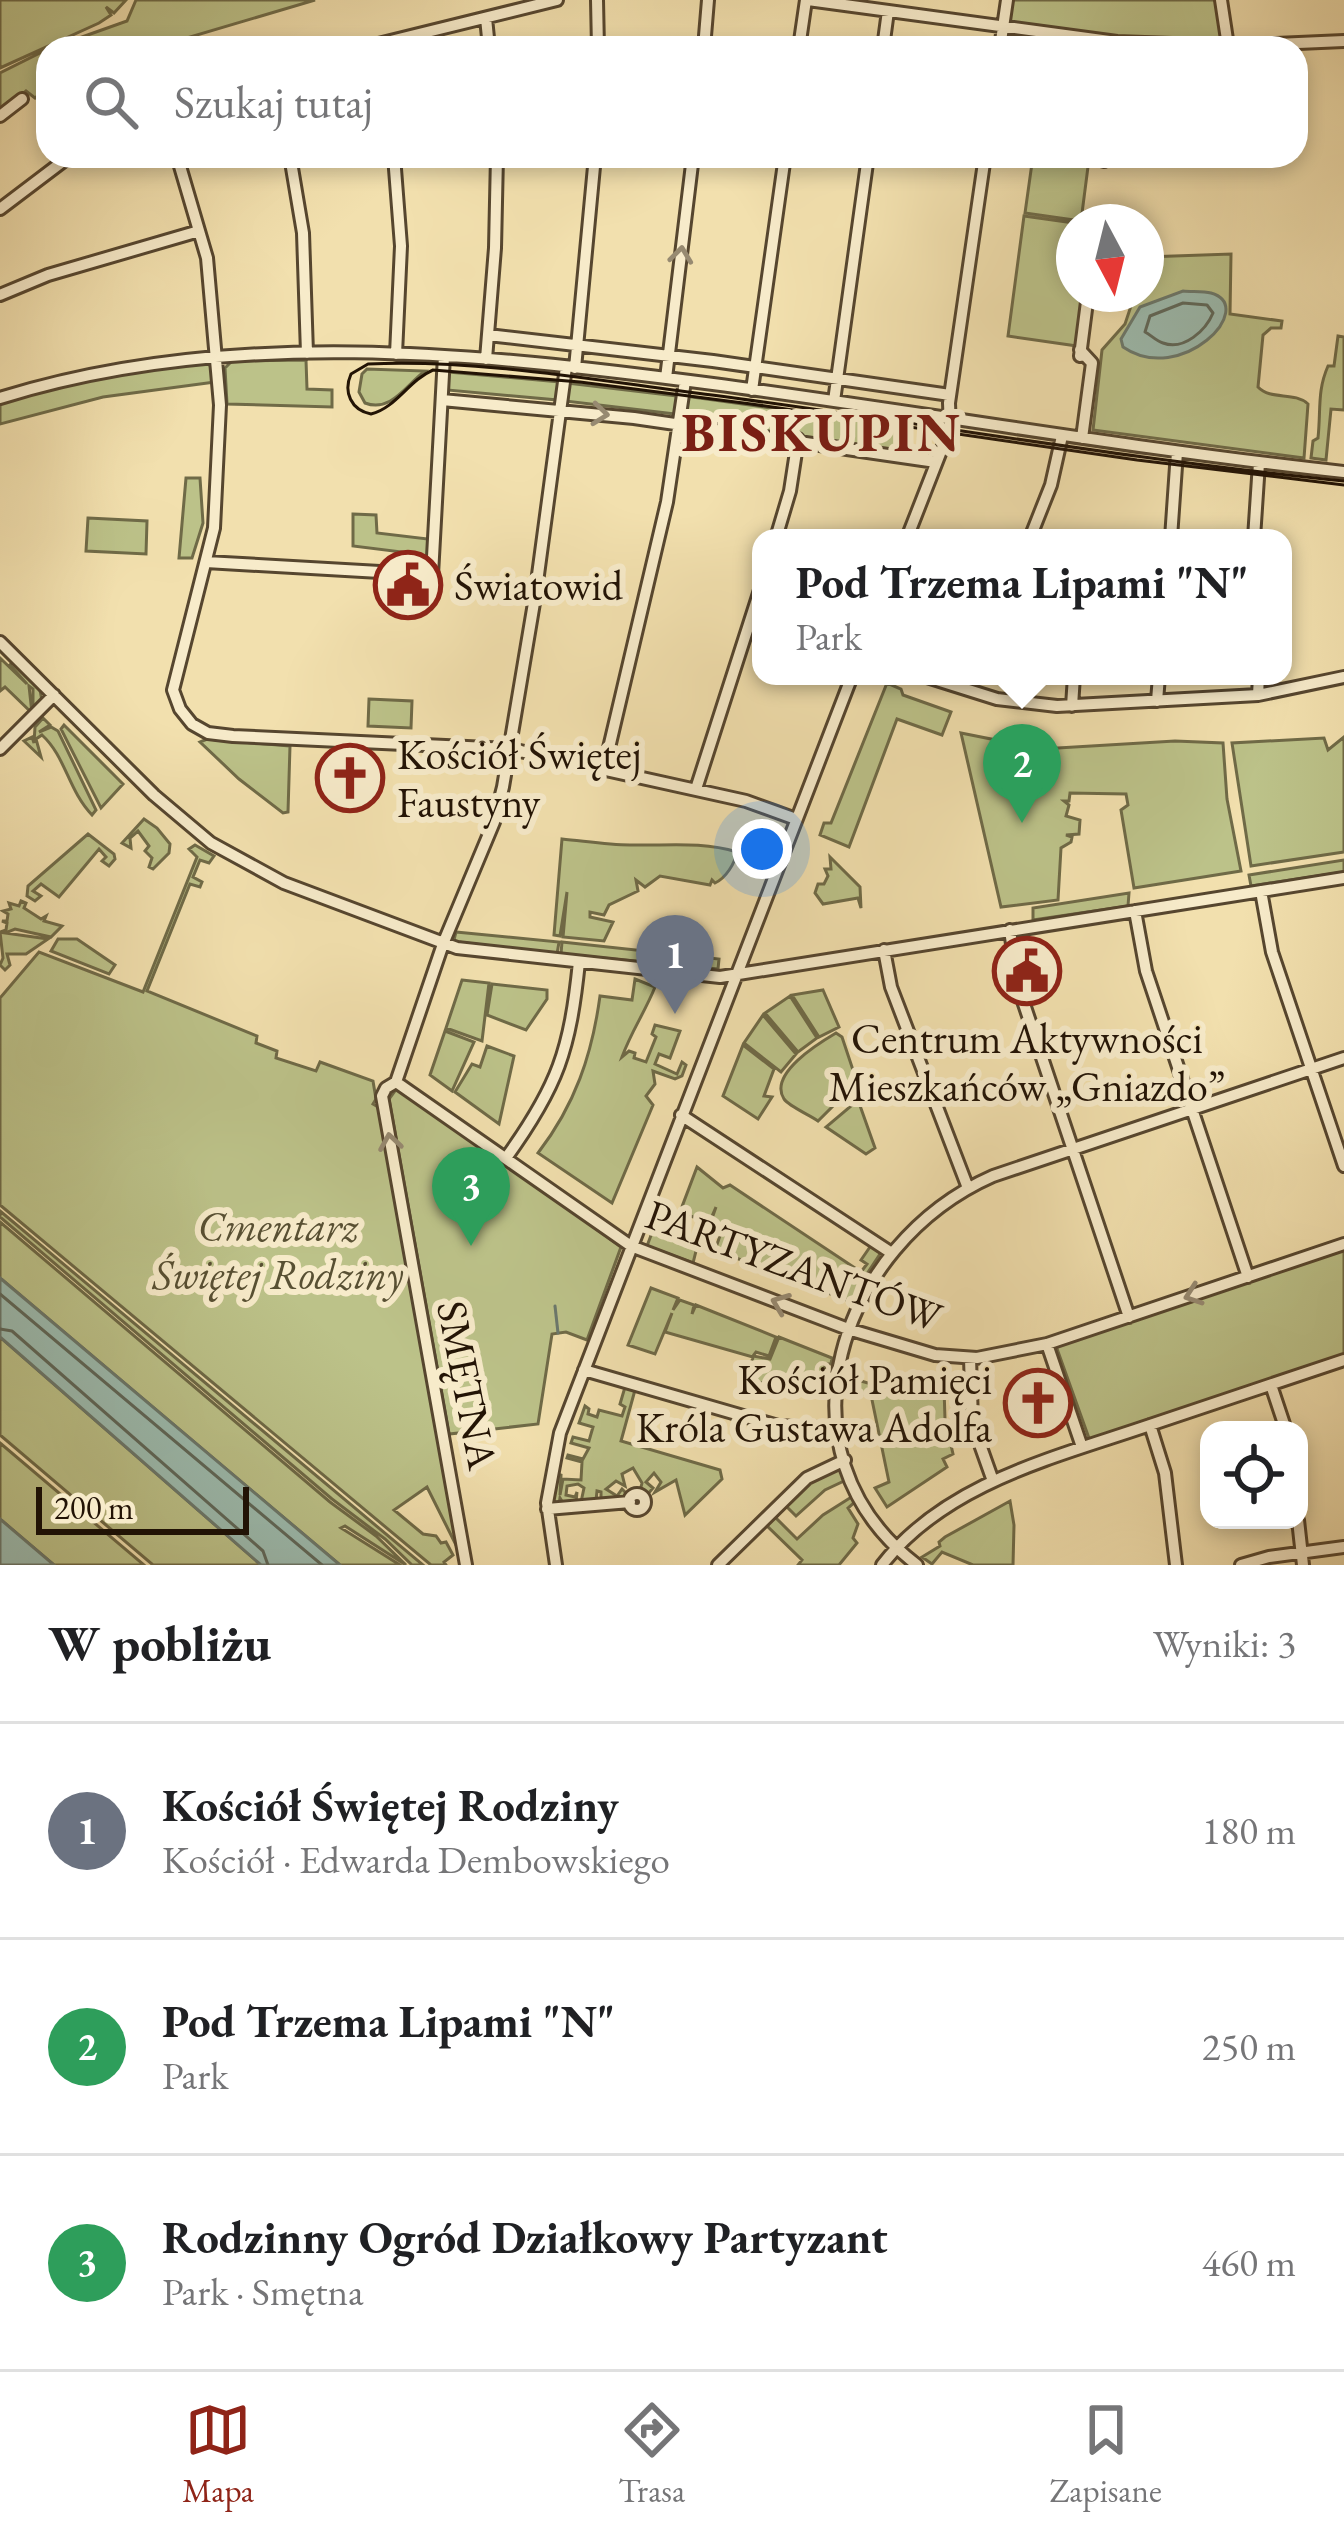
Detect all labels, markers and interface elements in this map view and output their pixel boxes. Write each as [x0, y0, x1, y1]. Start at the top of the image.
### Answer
search box [36, 36, 1308, 168]
icon: search [78, 69, 144, 135]
text: Szukaj tutaj [174, 73, 373, 131]
north arrow [1056, 204, 1164, 312]
one-way arrow [667, 246, 693, 265]
district label: BISKUPIN [681, 397, 963, 467]
one-way arrow [591, 401, 610, 426]
popup [752, 529, 1292, 685]
public building icon: Światowid [373, 550, 443, 620]
text: Pod Trzema Lipami "N" [795, 553, 1249, 611]
place label: Światowid [454, 558, 624, 613]
text: Park [795, 611, 862, 662]
pin: 2 [983, 724, 1061, 823]
place label: Kościół Świętej Faustyny [397, 727, 641, 830]
church icon: Kościół Świętej Faustyny [315, 743, 385, 813]
your location [732, 819, 792, 879]
pin: 1 [636, 915, 714, 1014]
public building icon: Centrum Aktywności Mieszkańców „Gniazdo” [992, 936, 1062, 1006]
place label: Centrum Aktywności Mieszkańców „Gniazdo” [829, 1011, 1225, 1114]
one-way arrow [378, 1133, 403, 1153]
pin: 3 [432, 1147, 510, 1246]
street label: PARTYZANTÓW [638, 1187, 951, 1345]
park label: Cmentarz Świętej Rodziny [152, 1199, 403, 1302]
one-way arrow [1184, 1281, 1205, 1305]
one-way arrow [770, 1292, 791, 1317]
street label: SMĘTNA [424, 1296, 511, 1475]
place label: Kościół Pamięci Króla Gustawa Adolfa [636, 1352, 992, 1455]
church icon: Kościół Pamięci Króla Gustawa Adolfa [1003, 1368, 1073, 1438]
map controls [1200, 1421, 1308, 1529]
button: locate [1200, 1421, 1308, 1529]
scale bar [36, 1481, 249, 1534]
text: 200 m [54, 1486, 134, 1529]
text: W pobliżu [48, 1610, 271, 1676]
text: Wyniki: 3 [1153, 1618, 1296, 1669]
text: Kościół Świętej Rodziny [162, 1776, 619, 1834]
text: 1 [77, 1805, 97, 1856]
text: 180 m [1202, 1805, 1296, 1856]
text: Kościół · Edwarda Dembowskiego [162, 1834, 670, 1885]
text: Pod Trzema Lipami "N" [162, 1992, 615, 2050]
text: 2 [77, 2021, 97, 2072]
text: 250 m [1202, 2021, 1296, 2072]
text: Park [162, 2050, 228, 2101]
text: Rodzinny Ogród Działkowy Partyzant [162, 2208, 888, 2266]
text: 3 [77, 2237, 97, 2288]
text: 460 m [1202, 2237, 1296, 2288]
text: Park · Smętna [162, 2266, 364, 2317]
tab: Mapa [182, 2397, 254, 2512]
tab: Trasa [618, 2397, 685, 2512]
tab: Zapisane [1049, 2397, 1162, 2512]

